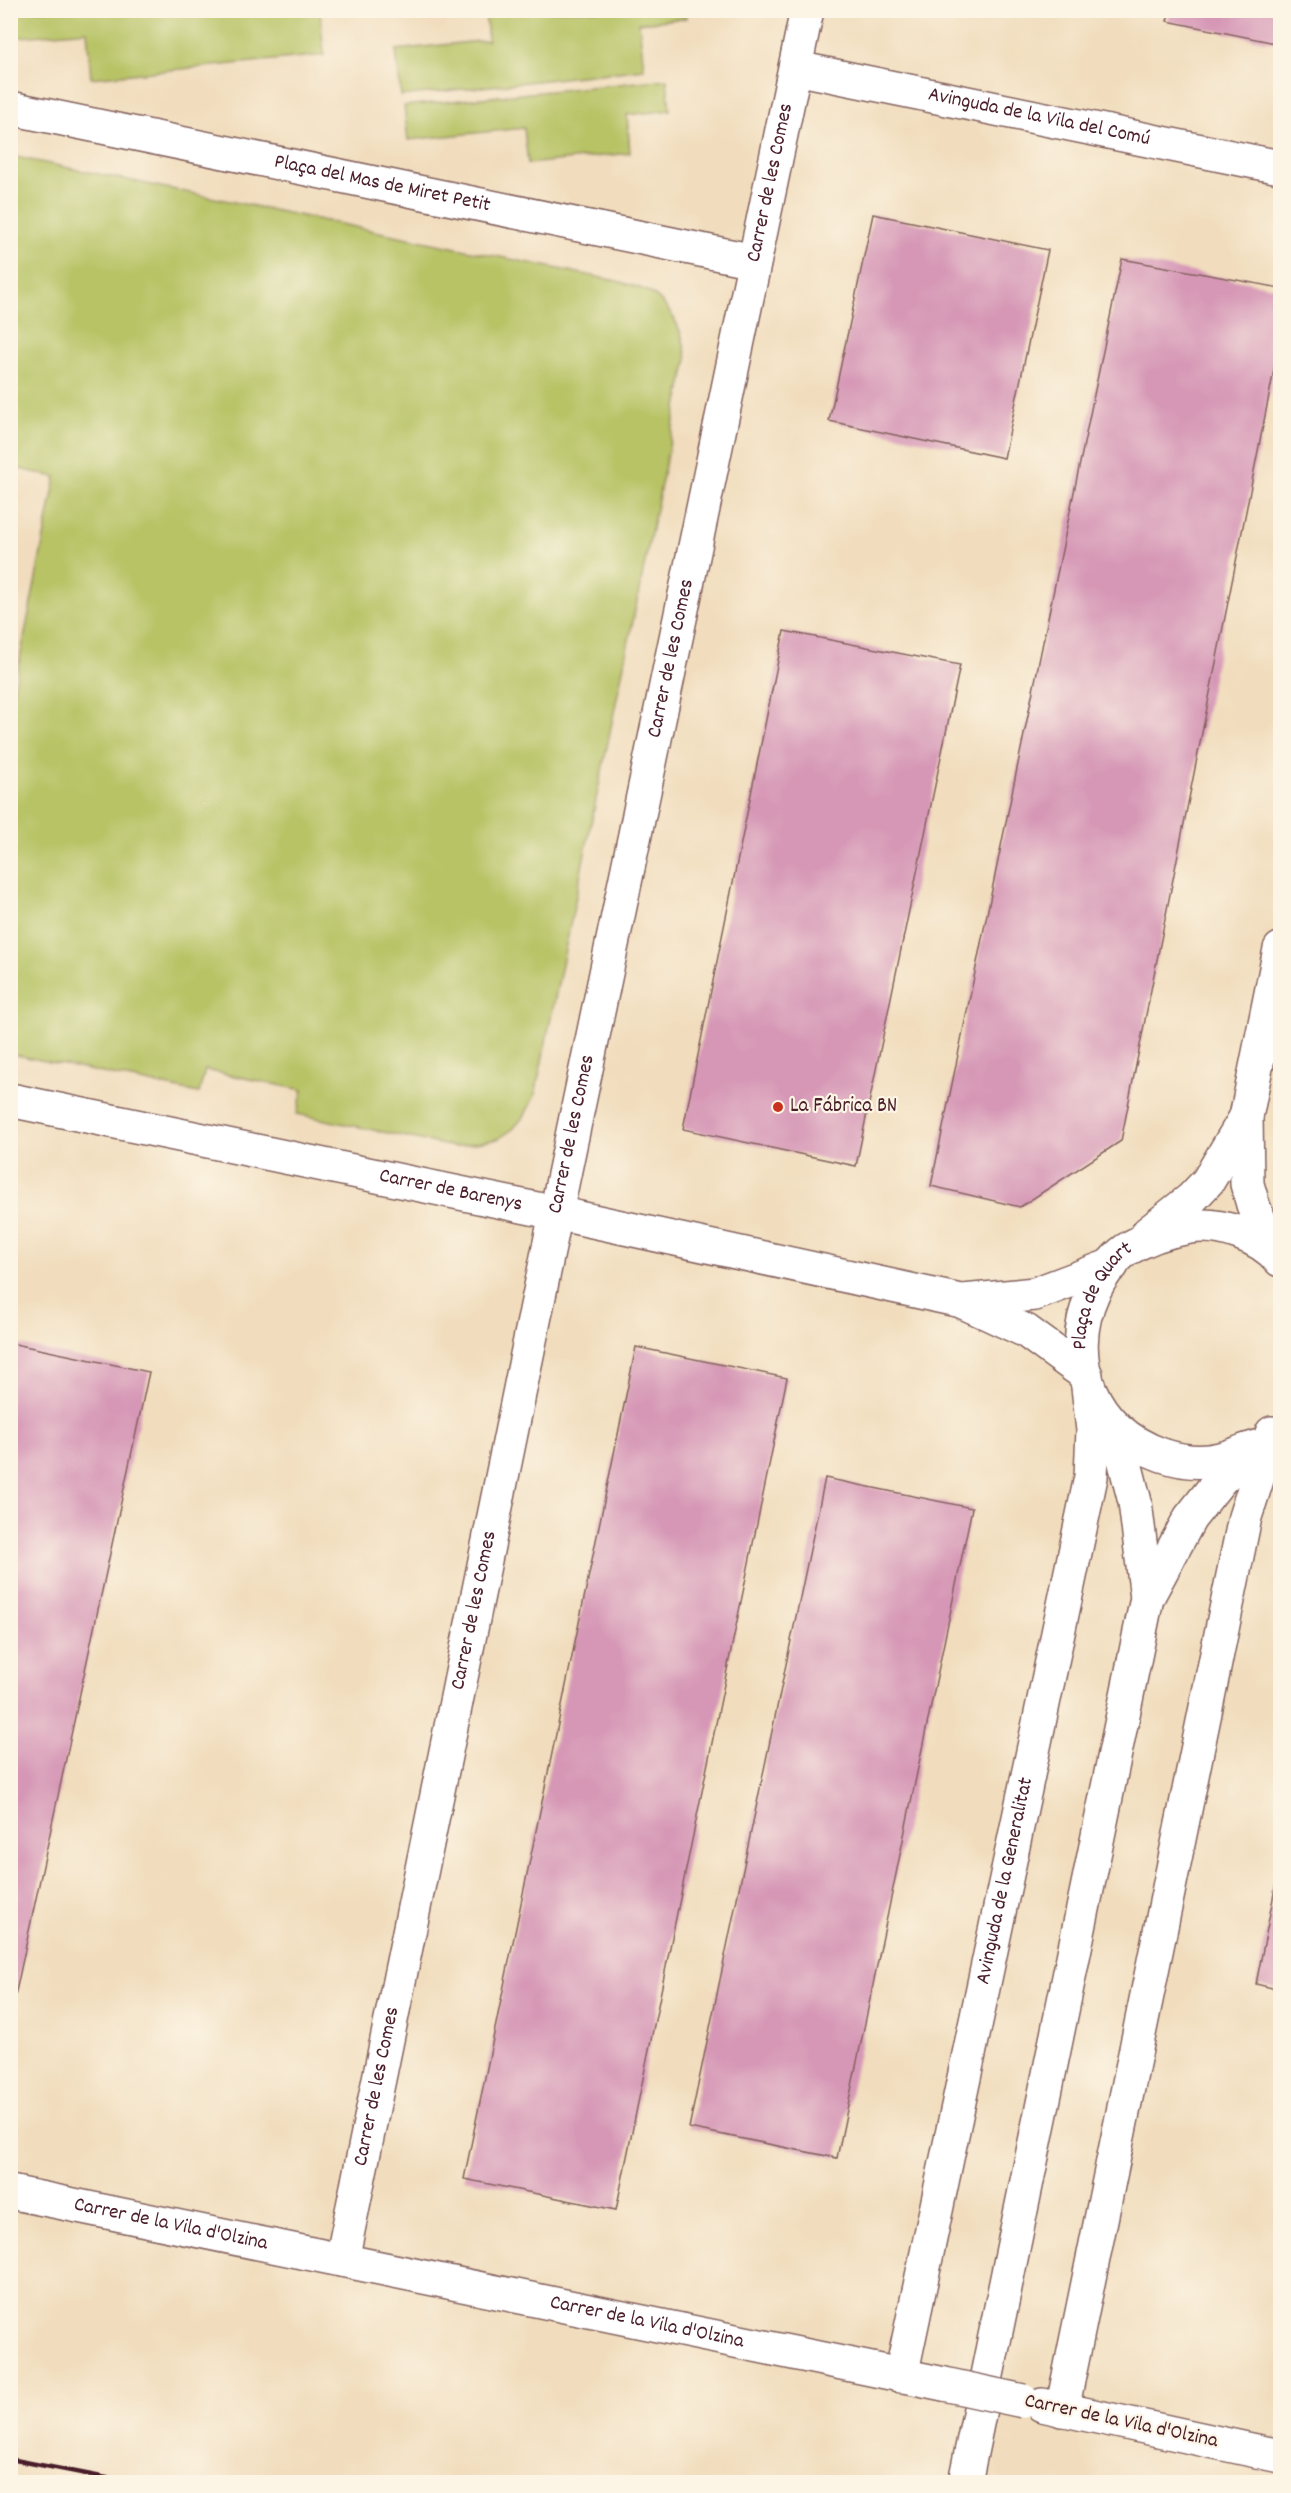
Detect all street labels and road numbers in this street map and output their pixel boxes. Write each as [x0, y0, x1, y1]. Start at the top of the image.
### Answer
street label: Avinguda de la Vila del Comú [925, 80, 1153, 155]
street label: Carrer de les Comes [740, 101, 802, 265]
street label: Plaça del Mas de Miret Petit [271, 148, 493, 221]
street label: Carrer de les Comes [640, 576, 703, 741]
street label: Carrer de les Comes [541, 1052, 604, 1217]
street label: Carrer de Barenys [376, 1162, 525, 1221]
street label: Plaça de Quart [1066, 1234, 1138, 1350]
street label: Carrer de les Comes [444, 1528, 506, 1693]
street label: Avinguda de la Generalitat [969, 1774, 1042, 1987]
street label: Carrer de les Comes [347, 2004, 408, 2169]
street label: Carrer de la Vila d'Olzina [71, 2190, 271, 2260]
street label: Carrer de la Vila d'Olzina [547, 2288, 747, 2358]
street label: Carrer de la Vila d'Olzina [1021, 2387, 1222, 2457]

